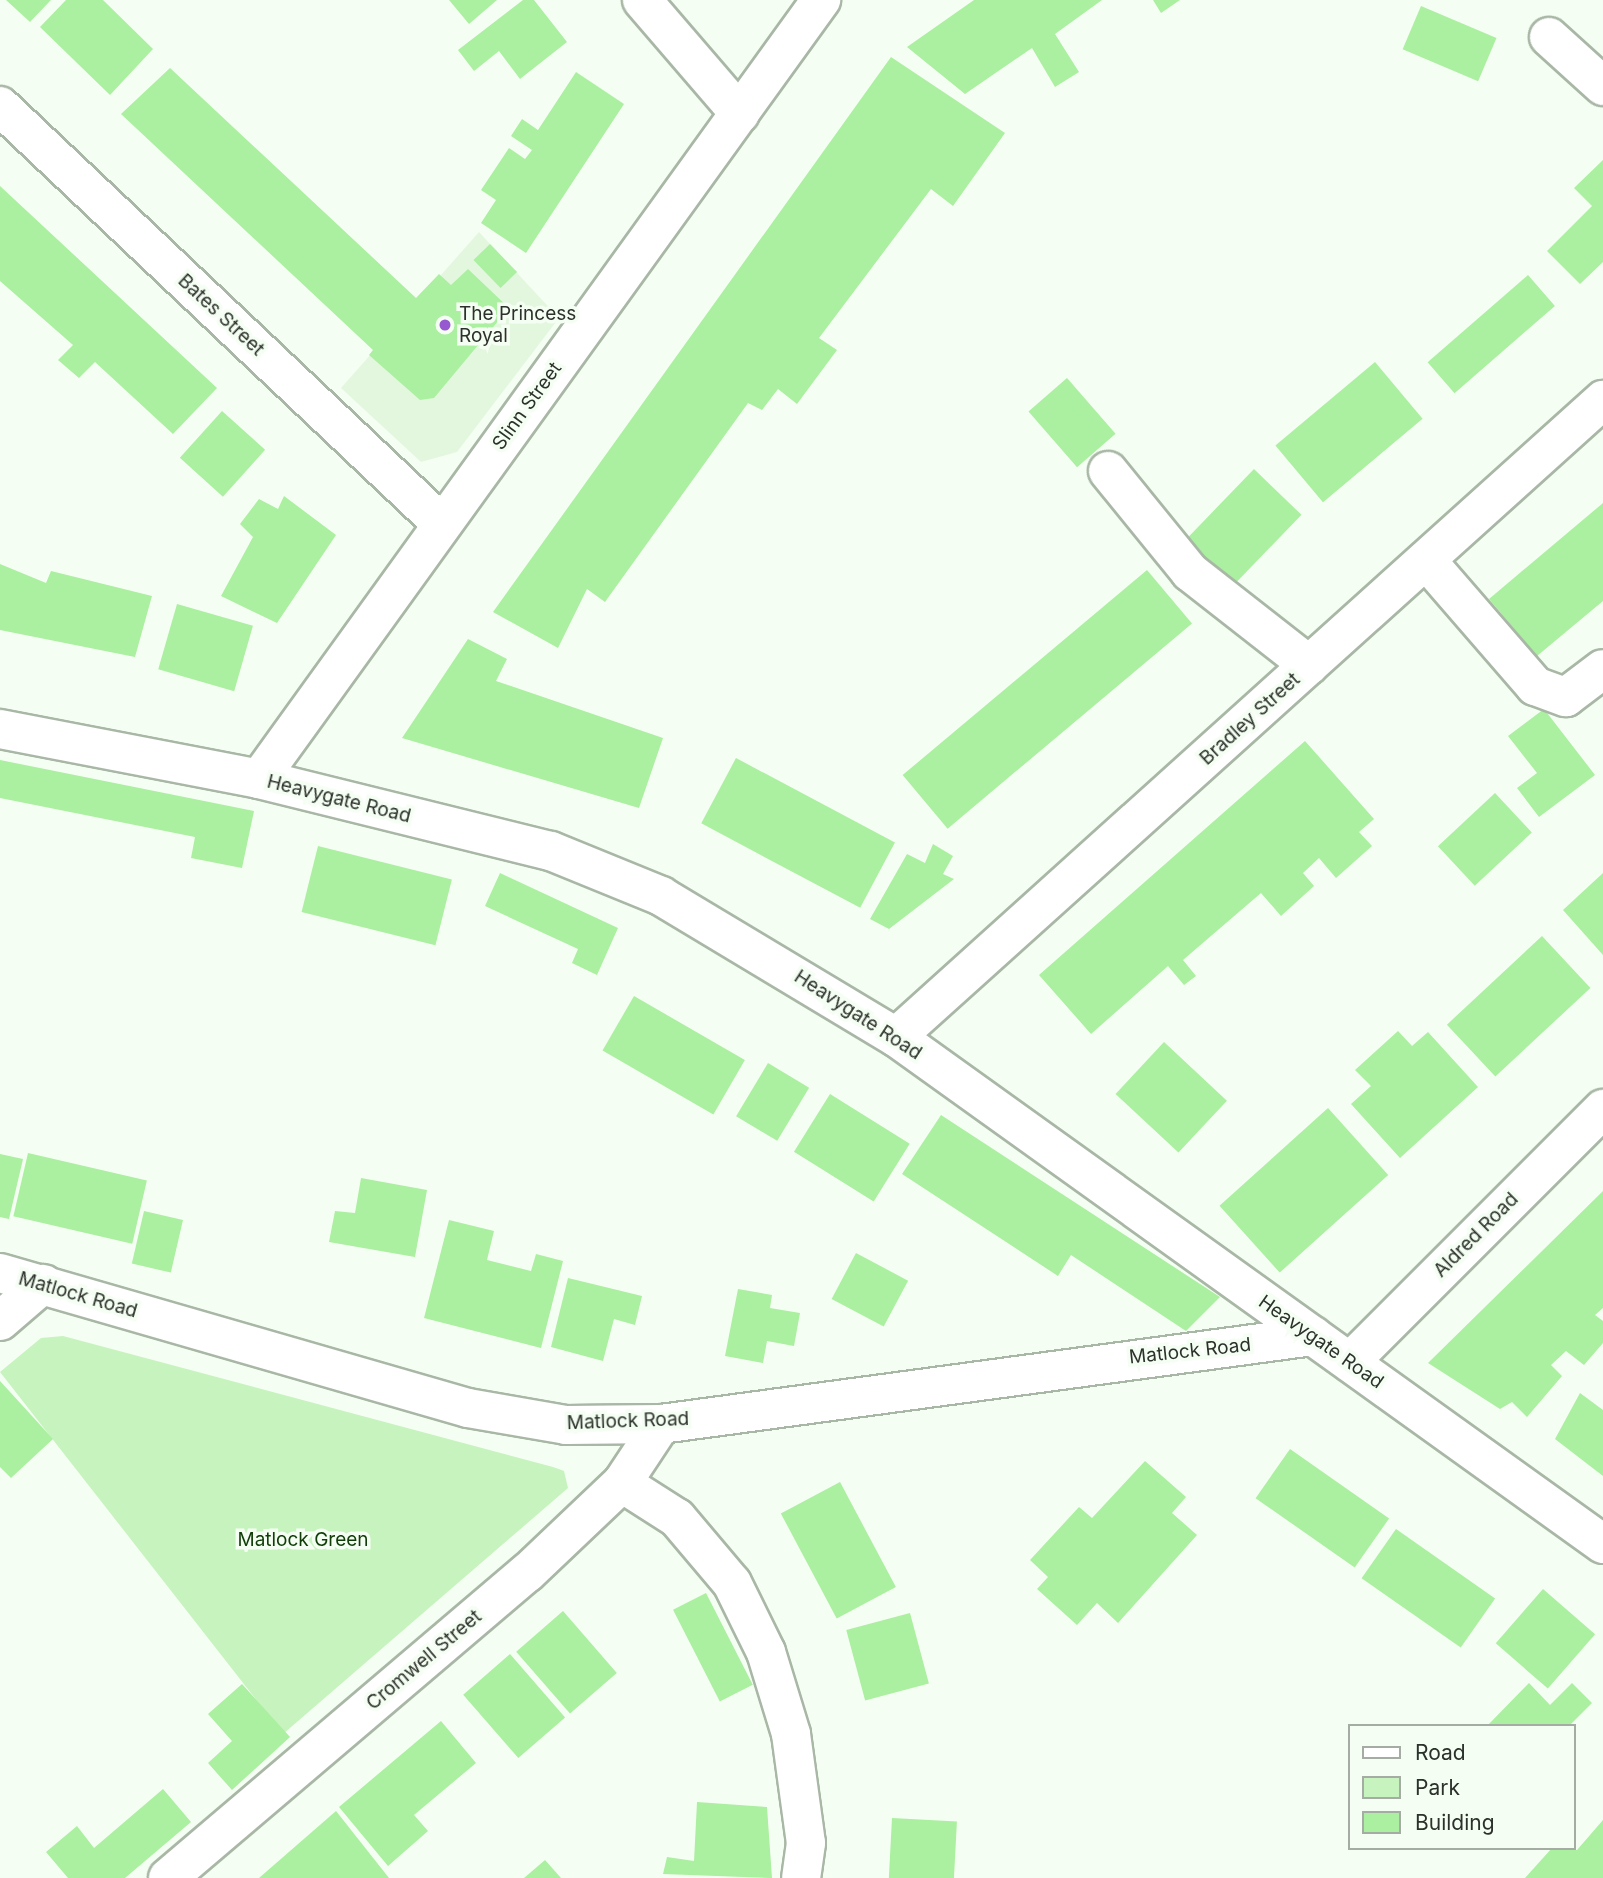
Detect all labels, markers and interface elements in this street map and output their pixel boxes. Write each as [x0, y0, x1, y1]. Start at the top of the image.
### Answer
street label: Bates Street [173, 269, 269, 361]
place label: The Princess Royal [459, 303, 576, 347]
marker: The Princess Royal [437, 317, 453, 333]
street label: Slinn Street [488, 358, 566, 454]
street label: Bradley Street [1195, 668, 1305, 770]
street label: Heavygate Road [265, 770, 413, 828]
street label: Heavygate Road [790, 965, 926, 1065]
street label: Aldred Road [1429, 1188, 1523, 1282]
street label: Matlock Road [16, 1267, 140, 1323]
street label: Heavygate Road [1254, 1290, 1388, 1394]
street label: Matlock Road [1128, 1333, 1252, 1369]
street label: Matlock Road [566, 1407, 690, 1435]
park label: Matlock Green [237, 1529, 369, 1551]
street label: Cromwell Street [362, 1605, 486, 1715]
legend [1348, 1724, 1575, 1850]
text: Road [1415, 1740, 1466, 1765]
text: Park [1415, 1775, 1460, 1800]
text: Building [1415, 1810, 1495, 1835]

